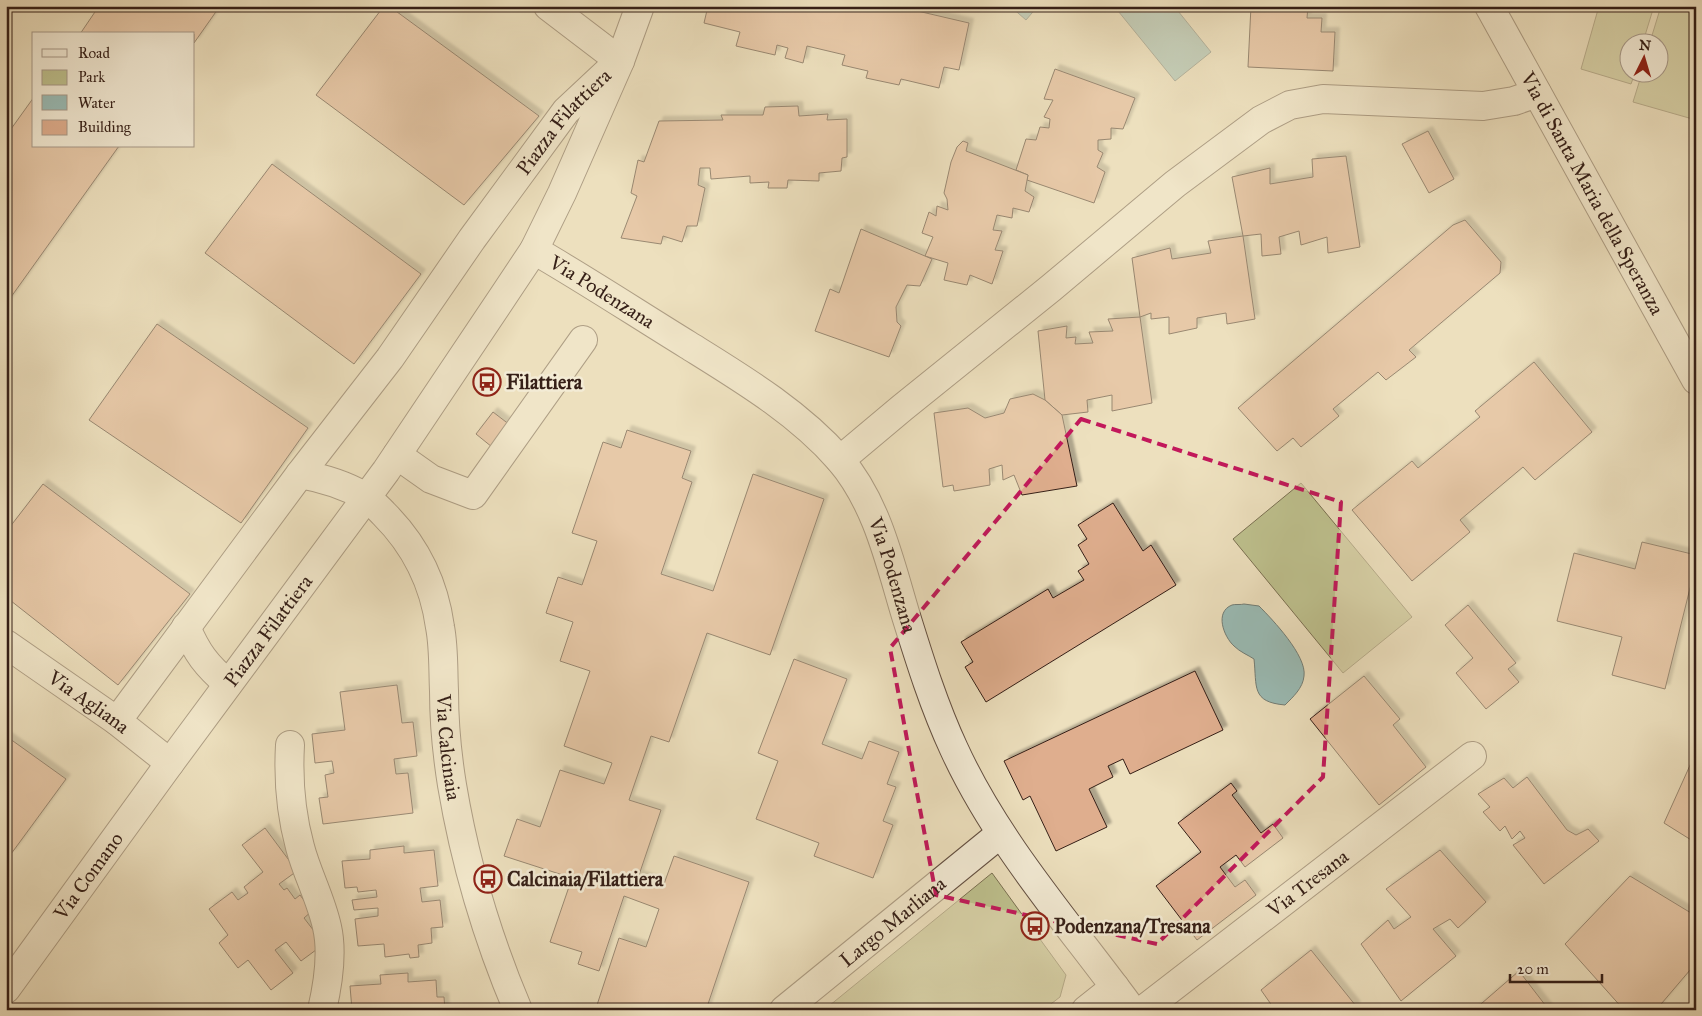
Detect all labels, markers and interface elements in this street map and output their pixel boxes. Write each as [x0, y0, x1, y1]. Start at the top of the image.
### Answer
legend [32, 32, 195, 148]
north arrow [1620, 32, 1670, 82]
text: N [1638, 37, 1652, 55]
text: Road [78, 44, 110, 62]
street label: Piazza Filattiera [511, 63, 616, 179]
street label: Via di Santa Maria della Speranza [1515, 67, 1670, 319]
text: Park [78, 68, 105, 86]
text: Water [78, 94, 115, 112]
text: Building [78, 118, 132, 136]
street label: Via Podenzana [544, 249, 660, 334]
bus stop icon: Filattiera [472, 367, 502, 397]
place label: Filattiera [506, 370, 583, 394]
street label: Via Podenzana [863, 513, 923, 636]
street label: Piazza Filattiera [219, 569, 318, 691]
street label: Via Agliana [43, 664, 135, 739]
street label: Via Calcinaia [432, 693, 467, 803]
street label: Via Comano [48, 827, 128, 925]
street label: Via Tresana [1261, 844, 1353, 922]
bus stop icon: Calcinaia/Filattiera [473, 864, 503, 894]
place label: Calcinaia/Filattiera [507, 867, 664, 891]
street label: Largo Marliana [835, 871, 951, 972]
bus stop icon: Podenzana/Tresana [1020, 911, 1050, 941]
place label: Podenzana/Tresana [1054, 914, 1211, 938]
scale bar [1510, 951, 1602, 983]
text: 20 m [1517, 960, 1549, 978]

